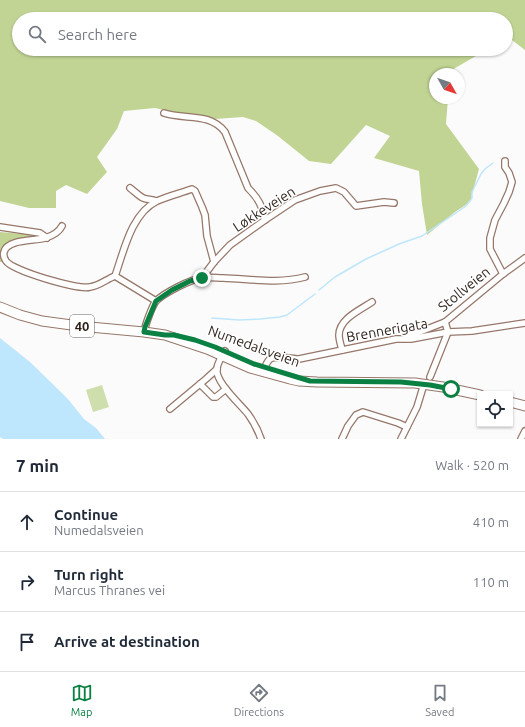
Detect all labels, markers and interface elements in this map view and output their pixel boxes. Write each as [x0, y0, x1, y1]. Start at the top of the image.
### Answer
search box [12, 12, 513, 56]
icon: search [26, 23, 48, 45]
text: Search here [58, 26, 137, 43]
north arrow [429, 68, 465, 104]
street label: Løkkeveien [230, 183, 298, 235]
street label: Stollveien [435, 263, 493, 315]
route end [193, 269, 211, 287]
road number: 40 [70, 315, 94, 337]
street label: Brennerigata [345, 315, 429, 345]
street label: Numedalsveien [206, 322, 302, 370]
route start [442, 380, 460, 398]
map controls [477, 391, 513, 427]
button: locate [477, 391, 513, 427]
text: 7 min [16, 456, 59, 475]
text: Walk · 520 m [435, 458, 509, 472]
text: Continue [54, 506, 118, 523]
icon: ahead [16, 511, 38, 533]
text: 410 m [473, 515, 509, 529]
text: Numedalsveien [54, 523, 144, 537]
text: Turn right [54, 566, 124, 583]
icon: right [16, 571, 38, 593]
text: 110 m [473, 575, 509, 589]
text: Marcus Thranes vei [54, 583, 165, 597]
icon: arrive [16, 631, 38, 653]
text: Arrive at destination [54, 633, 200, 650]
tab: Map [71, 682, 93, 718]
tab: Directions [234, 682, 284, 718]
tab: Saved [425, 682, 454, 718]

